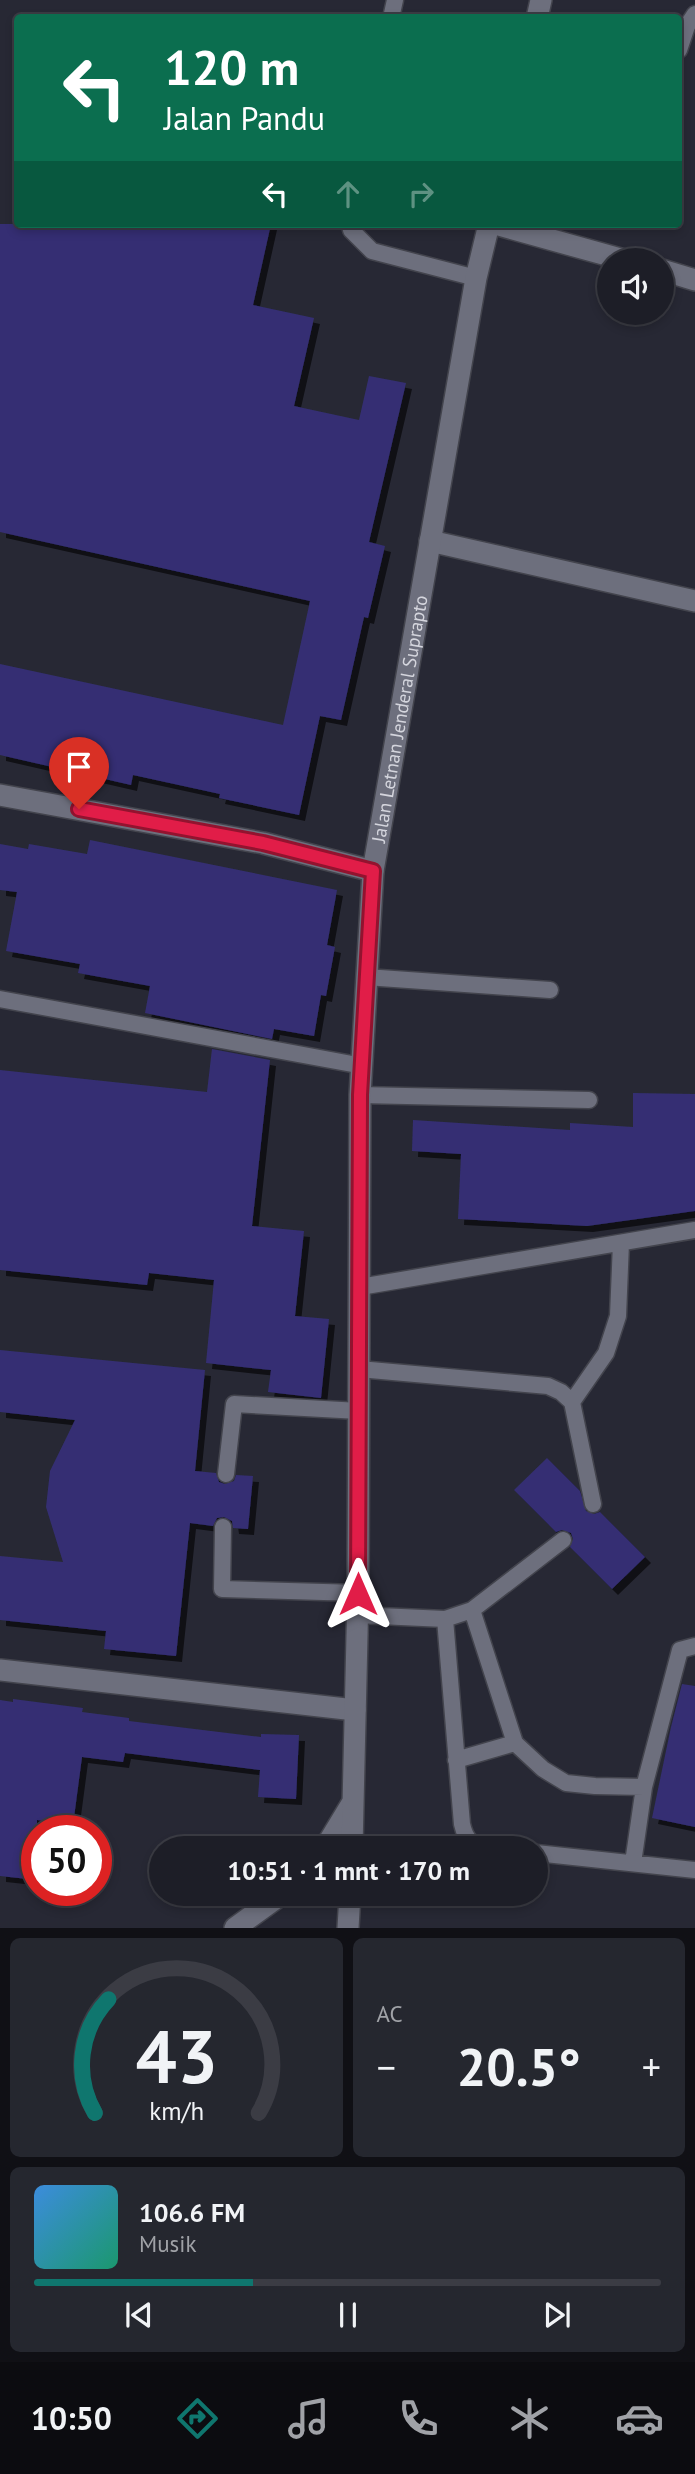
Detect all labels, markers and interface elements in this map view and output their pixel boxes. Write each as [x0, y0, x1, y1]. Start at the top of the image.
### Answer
text: 120 m [164, 35, 299, 99]
icon: left [49, 42, 140, 133]
text: Jalan Pandu [164, 97, 325, 139]
icon: left [256, 175, 294, 213]
icon: ahead [329, 175, 367, 213]
icon: right [402, 175, 440, 213]
map controls [597, 248, 674, 325]
button: sound [597, 248, 674, 325]
street label: Jalan Letnan Jenderal Suprapto [366, 593, 433, 845]
pin [49, 737, 109, 809]
icon: arrive [60, 748, 98, 786]
position arrow [321, 1557, 395, 1631]
speed limit sign: 50 [21, 1815, 112, 1906]
text: 10:51 · 1 mnt · 170 m [227, 1854, 470, 1887]
text: AC [377, 1999, 403, 2028]
text: 43 [135, 2010, 218, 2104]
text: 20.5° [457, 2033, 581, 2100]
text: − [377, 2042, 396, 2091]
text: + [642, 2042, 661, 2091]
text: km/h [149, 2095, 204, 2127]
text: 106.6 FM [139, 2196, 245, 2229]
text: Musik [139, 2229, 196, 2258]
icon: previous [120, 2296, 158, 2334]
icon: pause [329, 2296, 367, 2334]
icon: next [538, 2296, 576, 2334]
icon: directions [173, 2394, 222, 2443]
icon: music [284, 2394, 333, 2443]
icon: phone [394, 2394, 443, 2443]
icon: climate [505, 2394, 554, 2443]
icon: car [615, 2394, 664, 2443]
text: 10:50 [31, 2397, 112, 2439]

